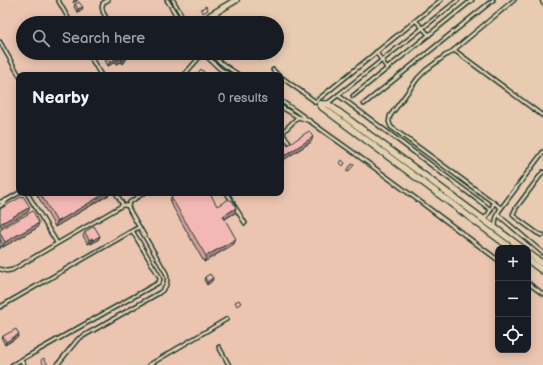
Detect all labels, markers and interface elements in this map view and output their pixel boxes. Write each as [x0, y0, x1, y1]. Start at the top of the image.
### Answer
search box [16, 16, 284, 60]
icon: search [30, 27, 52, 49]
text: Search here [62, 29, 145, 48]
text: Nearby [32, 88, 89, 108]
text: 0 results [218, 90, 268, 106]
map controls [495, 245, 531, 353]
button: + [495, 245, 531, 281]
button: − [495, 281, 531, 317]
button: locate [495, 317, 531, 353]

